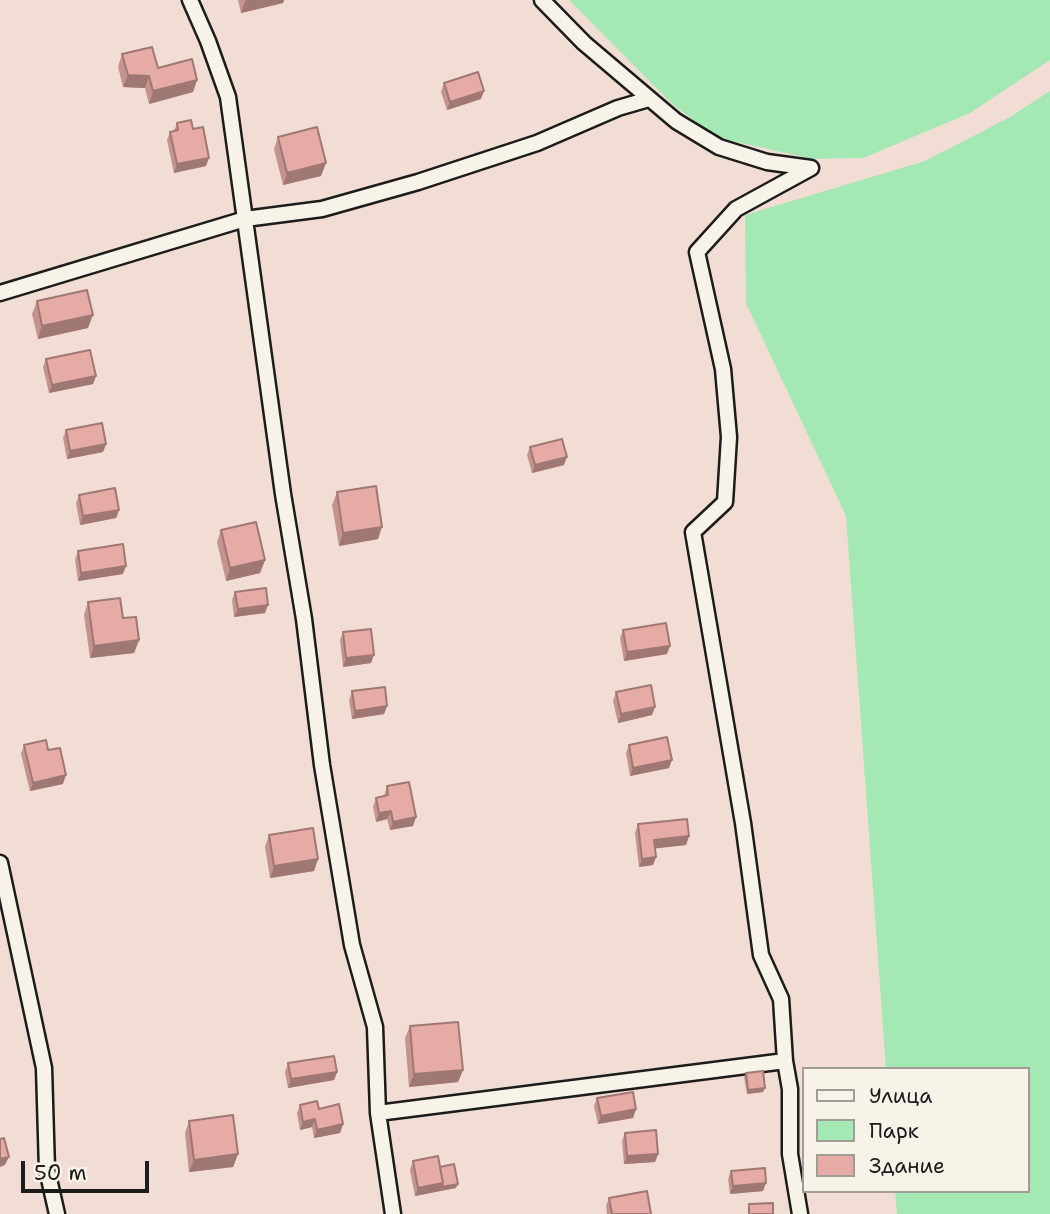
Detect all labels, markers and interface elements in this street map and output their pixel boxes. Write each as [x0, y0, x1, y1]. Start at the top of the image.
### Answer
legend [802, 1067, 1029, 1193]
text: Улица [869, 1082, 932, 1110]
text: Парк [869, 1117, 919, 1145]
scale bar [24, 1148, 152, 1192]
text: Здание [869, 1152, 945, 1180]
text: 50 m [34, 1159, 87, 1187]

